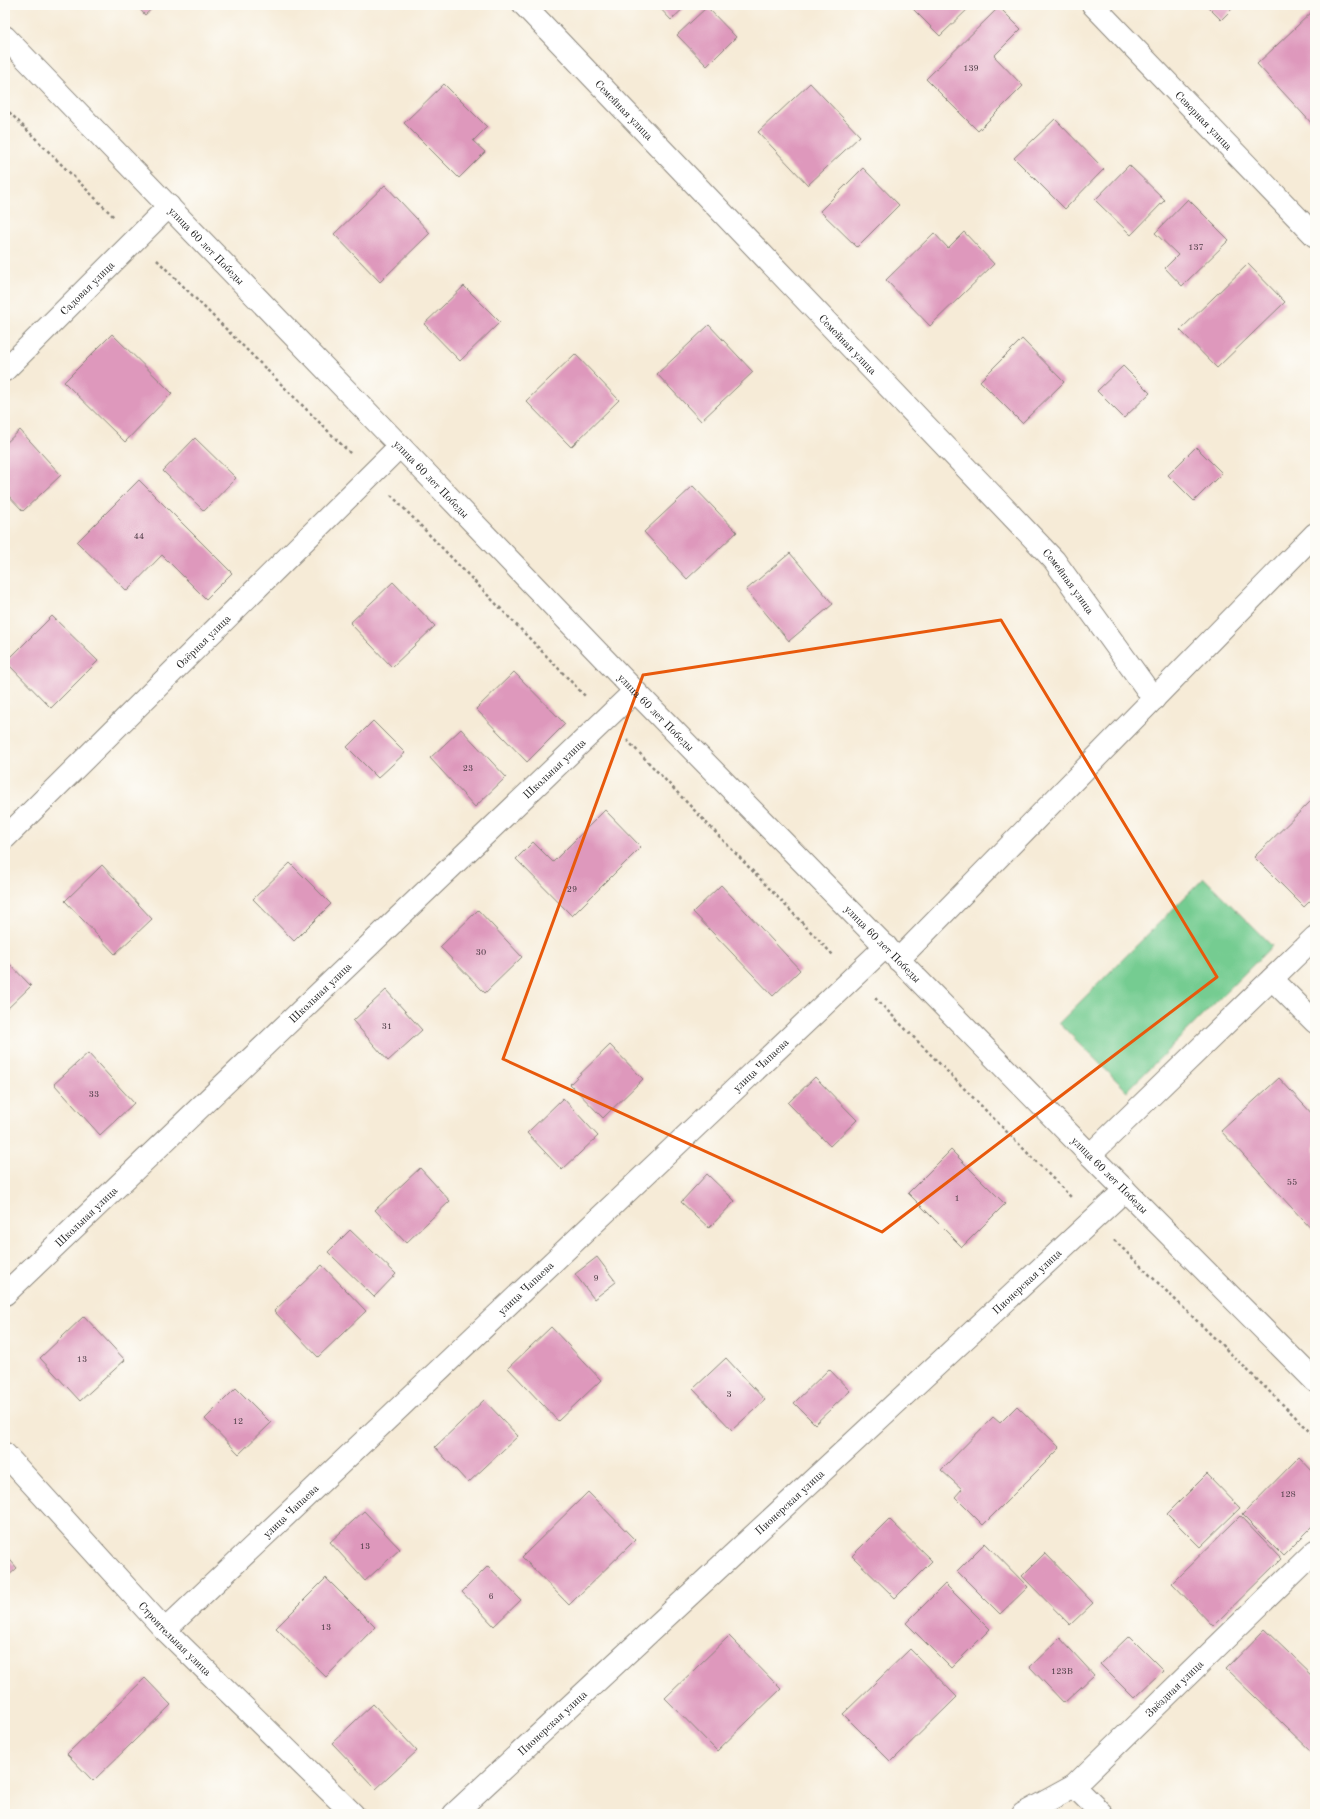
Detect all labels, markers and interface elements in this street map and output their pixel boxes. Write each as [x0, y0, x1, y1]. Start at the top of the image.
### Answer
house number: 139 [963, 64, 979, 73]
street label: Семейная улица [592, 79, 654, 143]
street label: Северная улица [1172, 90, 1234, 153]
street label: улица 60 лет Победы [166, 206, 245, 288]
house number: 137 [1188, 243, 1204, 252]
street label: Садовая улица [59, 260, 118, 318]
street label: Семейная улица [816, 313, 878, 378]
street label: улица 60 лет Победы [391, 439, 470, 521]
house number: 44 [134, 532, 144, 541]
street label: Семейная улица [1040, 547, 1095, 617]
street label: Озёрная улица [175, 613, 234, 672]
street label: улица 60 лет Победы [615, 673, 695, 754]
street label: Школьная улица [522, 737, 589, 802]
house number: 23 [463, 764, 473, 773]
house number: 29 [567, 885, 577, 894]
street label: улица 60 лет Победы [842, 904, 922, 985]
house number: 30 [476, 948, 486, 957]
street label: Школьная улица [288, 961, 355, 1026]
house number: 31 [382, 1022, 392, 1031]
street label: улица Чапаева [732, 1037, 792, 1095]
house number: 33 [89, 1090, 99, 1099]
street label: улица 60 лет Победы [1068, 1135, 1149, 1216]
house number: 55 [1287, 1178, 1297, 1187]
street label: Школьная улица [54, 1185, 121, 1250]
house number: 1 [954, 1194, 960, 1203]
street label: Пионерская улица [991, 1248, 1065, 1317]
street label: улица Чапаева [497, 1260, 557, 1318]
house number: 9 [593, 1274, 599, 1283]
house number: 13 [77, 1355, 87, 1364]
house number: 3 [726, 1390, 732, 1399]
house number: 12 [233, 1417, 243, 1426]
street label: Пионерская улица [754, 1468, 827, 1538]
street label: улица Чапаева [262, 1483, 322, 1541]
house number: 128 [1280, 1490, 1296, 1499]
house number: 13 [360, 1542, 370, 1551]
house number: 6 [488, 1592, 494, 1601]
street label: Строительная улица [136, 1601, 213, 1679]
house number: 13 [321, 1623, 331, 1632]
street label: Звёздная улица [1144, 1659, 1207, 1720]
house number: 123В [1051, 1667, 1073, 1676]
street label: Пионерская улица [517, 1689, 590, 1758]

